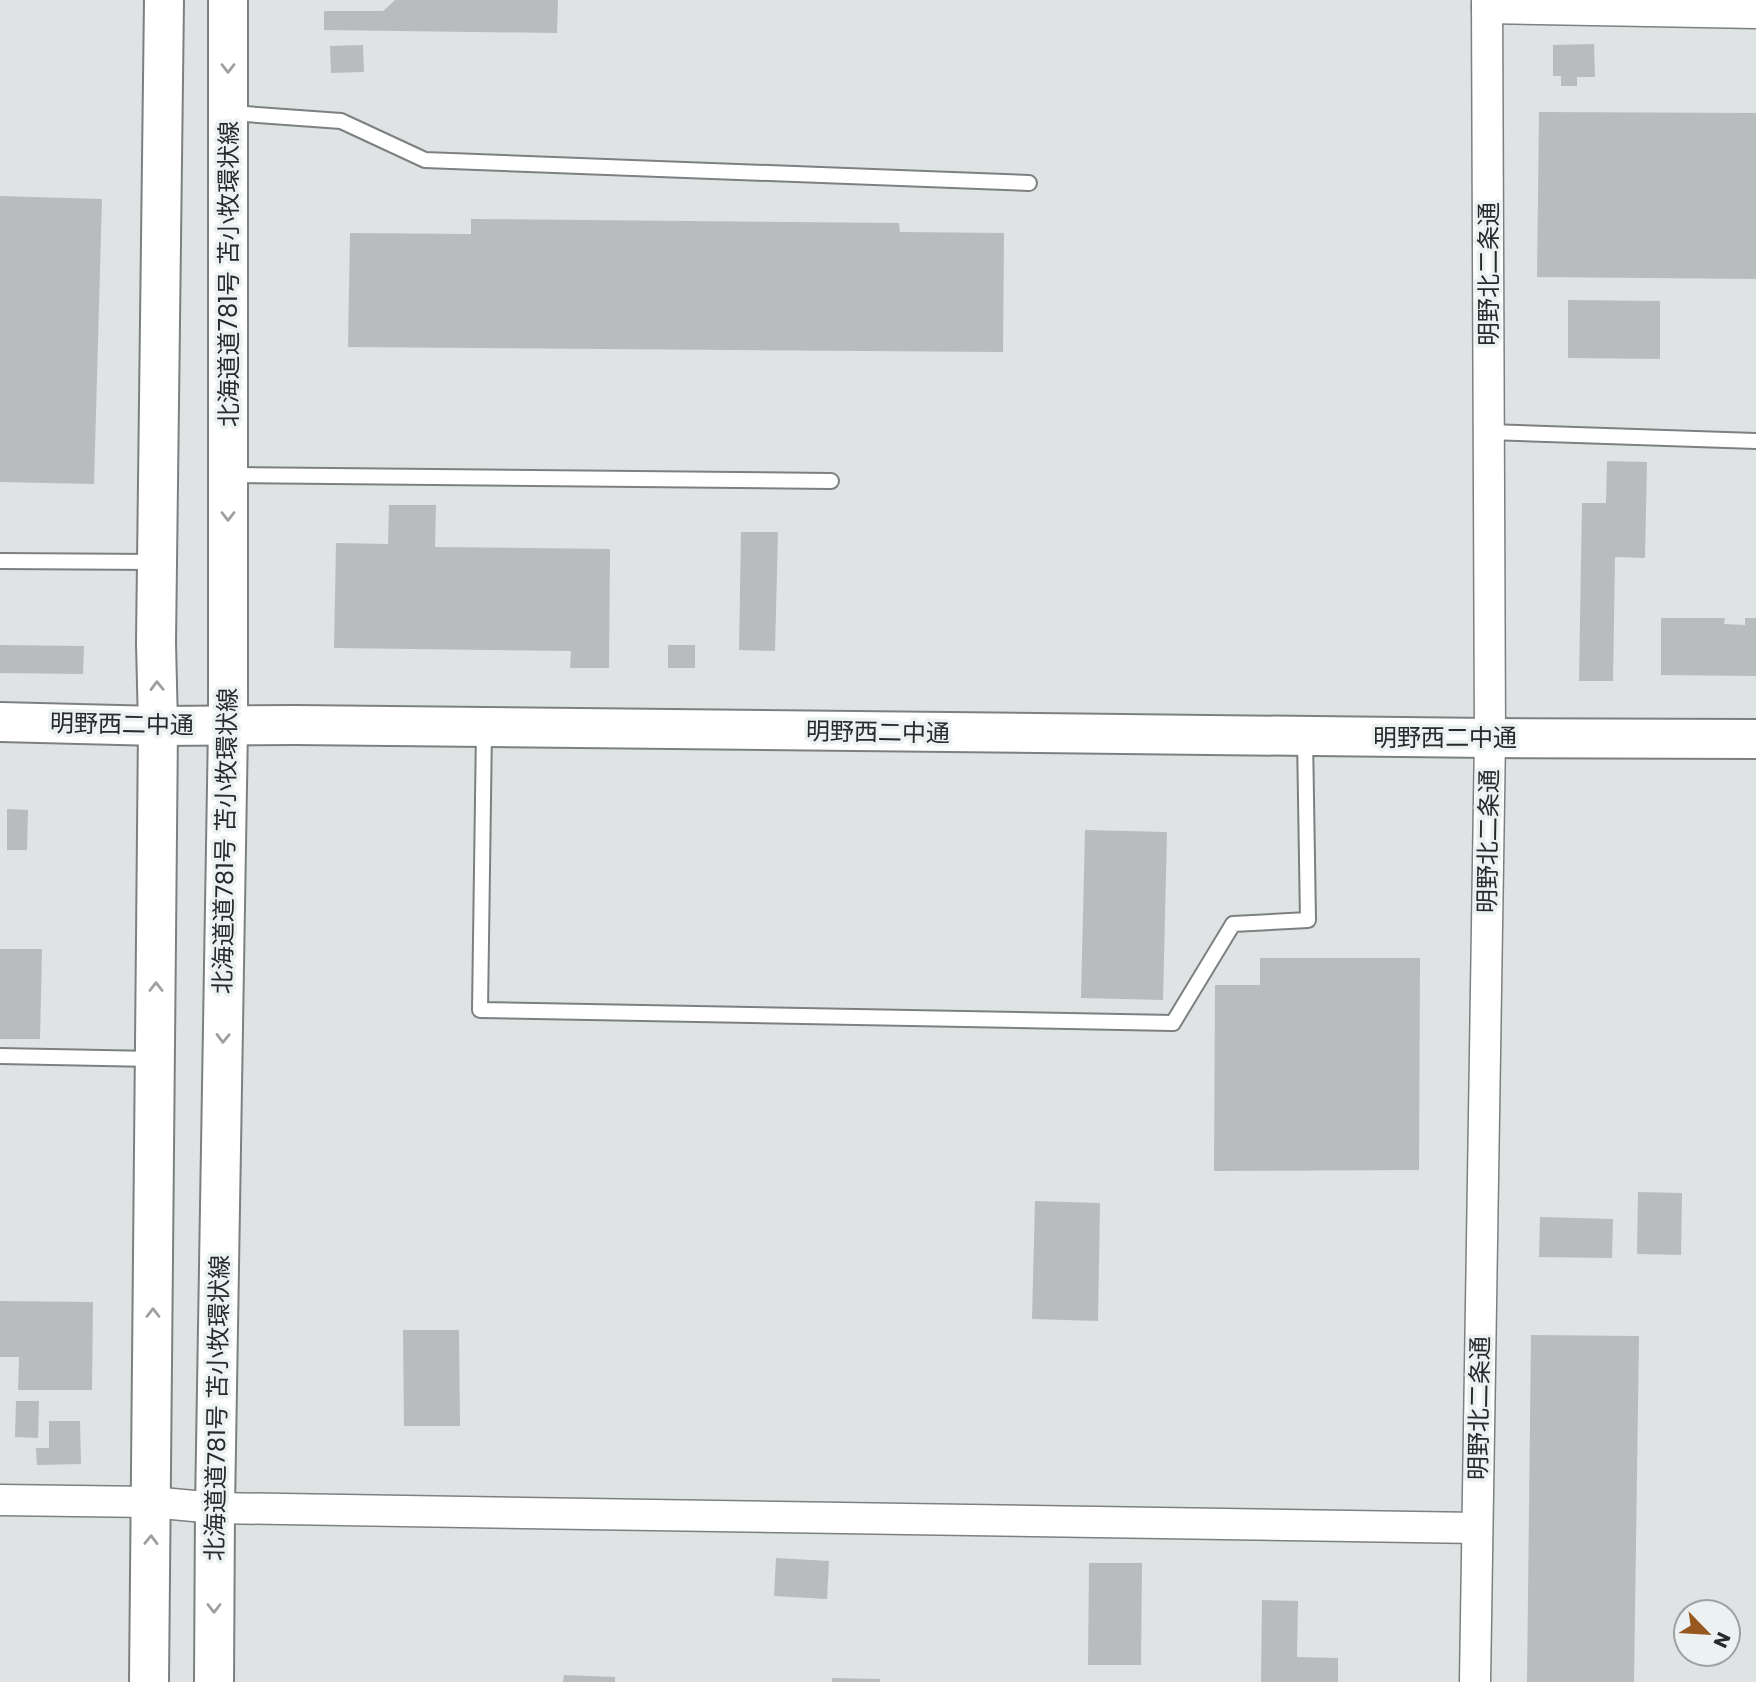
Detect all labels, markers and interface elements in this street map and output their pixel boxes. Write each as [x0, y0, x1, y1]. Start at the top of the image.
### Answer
one-way arrow [220, 63, 236, 74]
street label: 北海道道781号 苫小牧環状線 [212, 121, 245, 427]
street label: 明野北二条通 [1472, 202, 1505, 346]
one-way arrow [220, 511, 236, 522]
one-way arrow [150, 681, 165, 692]
street label: 北海道道781号 苫小牧環状線 [206, 688, 244, 994]
street label: 明野西二中通 [50, 706, 194, 742]
street label: 明野西二中通 [806, 714, 950, 750]
street label: 明野西二中通 [1373, 721, 1517, 754]
street label: 明野北二条通 [1470, 769, 1506, 913]
one-way arrow [148, 982, 163, 993]
one-way arrow [215, 1032, 230, 1043]
street label: 北海道道781号 苫小牧環状線 [198, 1255, 236, 1561]
one-way arrow [145, 1307, 161, 1318]
street label: 明野北二条通 [1461, 1336, 1497, 1480]
one-way arrow [143, 1535, 159, 1545]
north arrow [1672, 1598, 1742, 1668]
one-way arrow [206, 1603, 222, 1614]
text: N [1707, 1628, 1737, 1652]

